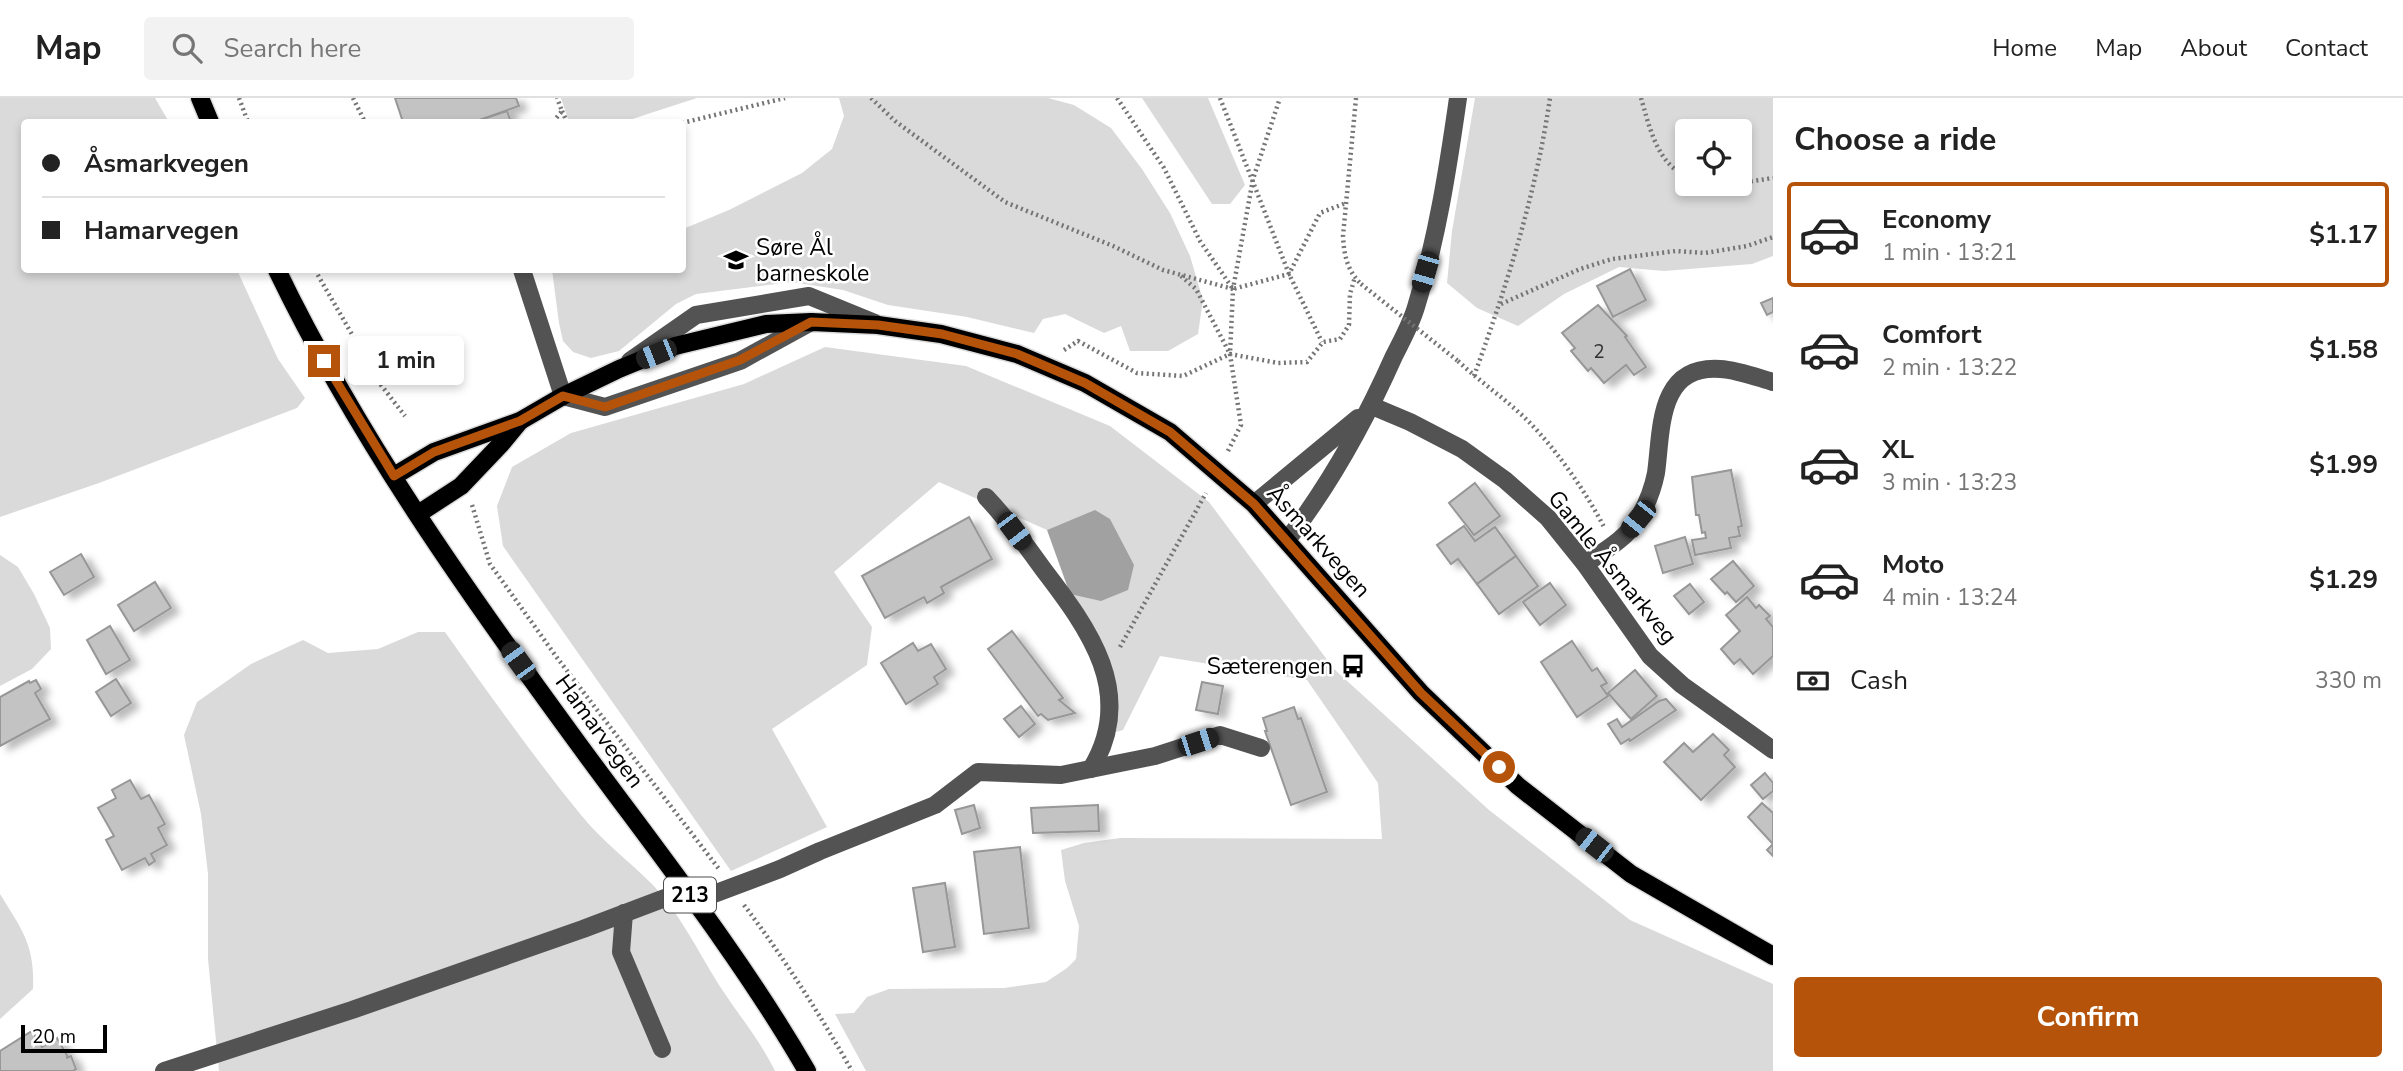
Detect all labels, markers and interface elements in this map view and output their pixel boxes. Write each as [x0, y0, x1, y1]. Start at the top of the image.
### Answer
search box [144, 17, 634, 80]
text: Map [35, 26, 102, 71]
icon: search [168, 29, 206, 67]
text: Search here [224, 31, 361, 66]
text: Home [1992, 32, 2057, 64]
text: Map [2095, 32, 2142, 64]
text: About [2180, 32, 2247, 64]
text: Contact [2285, 32, 2368, 64]
text: Choose a ride [1794, 118, 1996, 161]
map controls [1675, 119, 1752, 196]
button: locate [1675, 119, 1752, 196]
text: Åsmarkvegen [84, 146, 249, 181]
text: Economy [1882, 202, 1991, 237]
icon: car [1798, 203, 1861, 266]
text: Hamarvegen [84, 213, 239, 248]
text: $1.17 [2309, 217, 2378, 252]
place label: Søre Ål barneskole [756, 231, 869, 289]
text: 1 min · 13:21 [1882, 237, 2017, 268]
school or university icon: Søre Ål barneskole [722, 246, 750, 274]
car [1410, 249, 1441, 295]
text: Comfort [1882, 317, 1982, 352]
icon: car [1798, 318, 1861, 381]
text: $1.58 [2309, 332, 2378, 367]
callout: 1 min [348, 336, 464, 386]
car [633, 336, 680, 372]
house number: 2 [1593, 339, 1605, 365]
route end [308, 345, 340, 377]
text: 1 min [376, 345, 436, 376]
text: 2 min · 13:22 [1882, 352, 2017, 383]
text: XL [1882, 432, 1914, 467]
icon: car [1798, 433, 1861, 496]
text: $1.99 [2309, 447, 2378, 482]
text: 3 min · 13:23 [1882, 467, 2017, 498]
street label: Åsmarkvegen [1260, 478, 1378, 604]
street label: Gamle Åsmarkveg [1541, 483, 1685, 651]
car [1617, 496, 1660, 542]
car [993, 508, 1036, 554]
text: Moto [1882, 547, 1944, 582]
icon: car [1798, 548, 1861, 611]
text: $1.29 [2309, 562, 2378, 597]
text: 4 min · 13:24 [1882, 582, 2017, 613]
car [498, 638, 539, 684]
place label: Sæterengen [1207, 651, 1333, 682]
bus stop icon: Sæterengen [1339, 652, 1367, 680]
icon: cash [1794, 662, 1832, 700]
text: Cash [1850, 663, 1908, 698]
text: 330 m [2315, 665, 2382, 696]
street label: Hamarvegen [548, 668, 651, 794]
car [1175, 726, 1222, 758]
route start [1483, 751, 1515, 783]
car [1571, 824, 1618, 866]
road number: 213 [664, 878, 716, 912]
button: Confirm [1794, 977, 2382, 1057]
scale bar [21, 1022, 107, 1054]
text: 20 m [32, 1024, 76, 1050]

